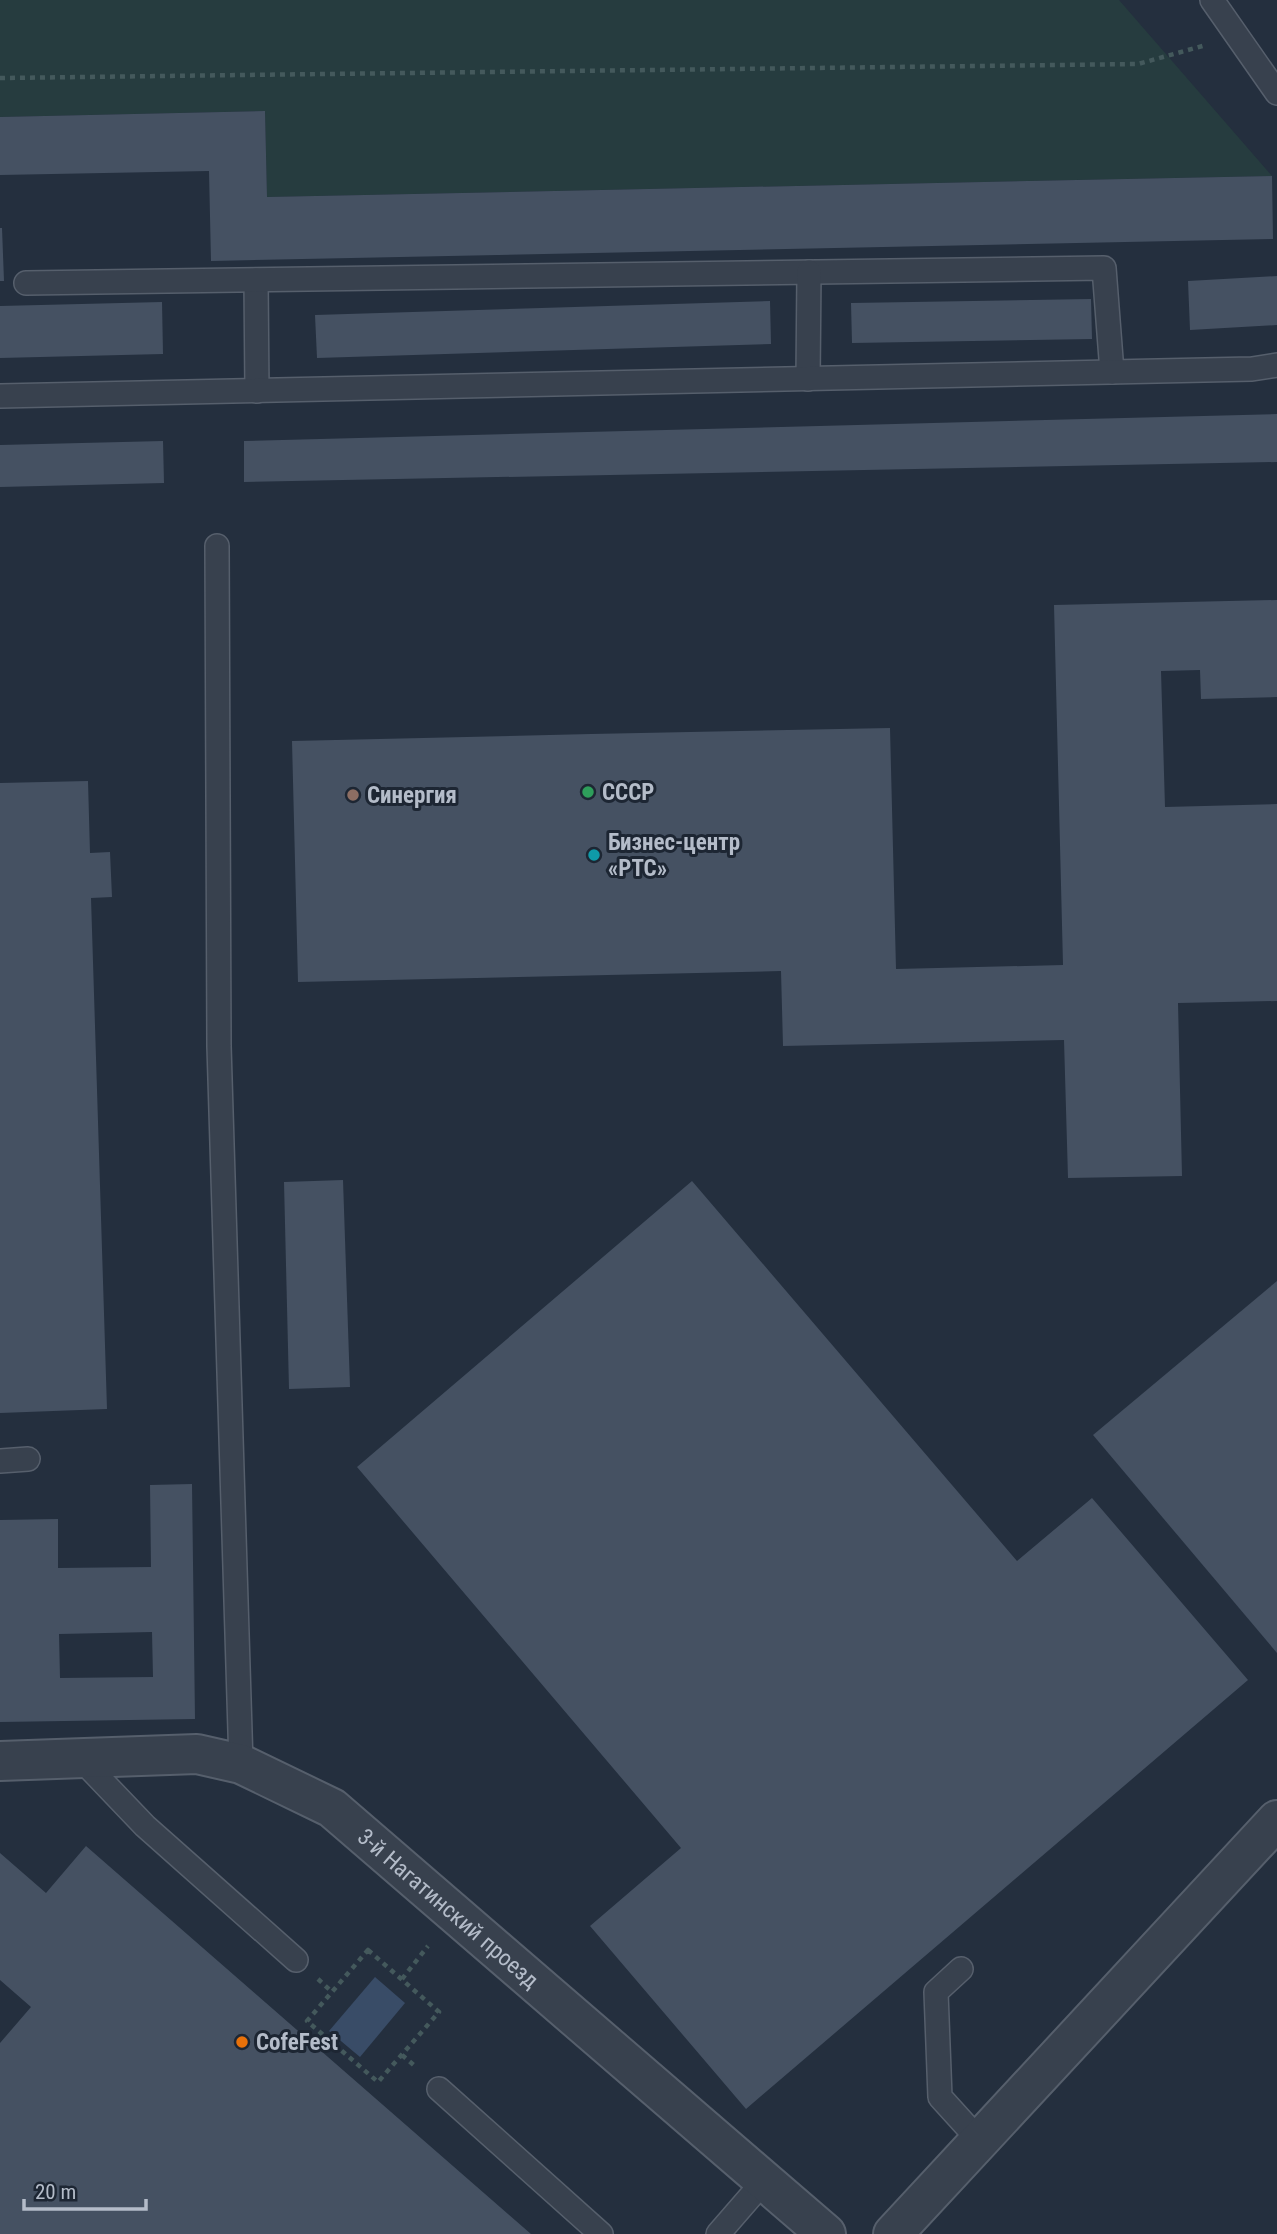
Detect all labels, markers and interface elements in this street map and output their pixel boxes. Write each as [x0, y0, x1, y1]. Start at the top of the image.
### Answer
place label: СССР [602, 779, 654, 806]
place label: Синергия [367, 782, 457, 809]
marker: СССР [580, 784, 596, 800]
marker: Синергия [345, 787, 361, 803]
place label: Бизнес-центр «РТС» [608, 829, 740, 882]
marker: Бизнес-центр «РТС» [586, 847, 602, 863]
street label: 3-й Нагатинский проезд [352, 1823, 544, 1994]
place label: CofeFest [256, 2029, 338, 2056]
marker: CofeFest [234, 2034, 250, 2050]
scale bar [24, 2168, 147, 2212]
text: 20 m [35, 2180, 76, 2204]

